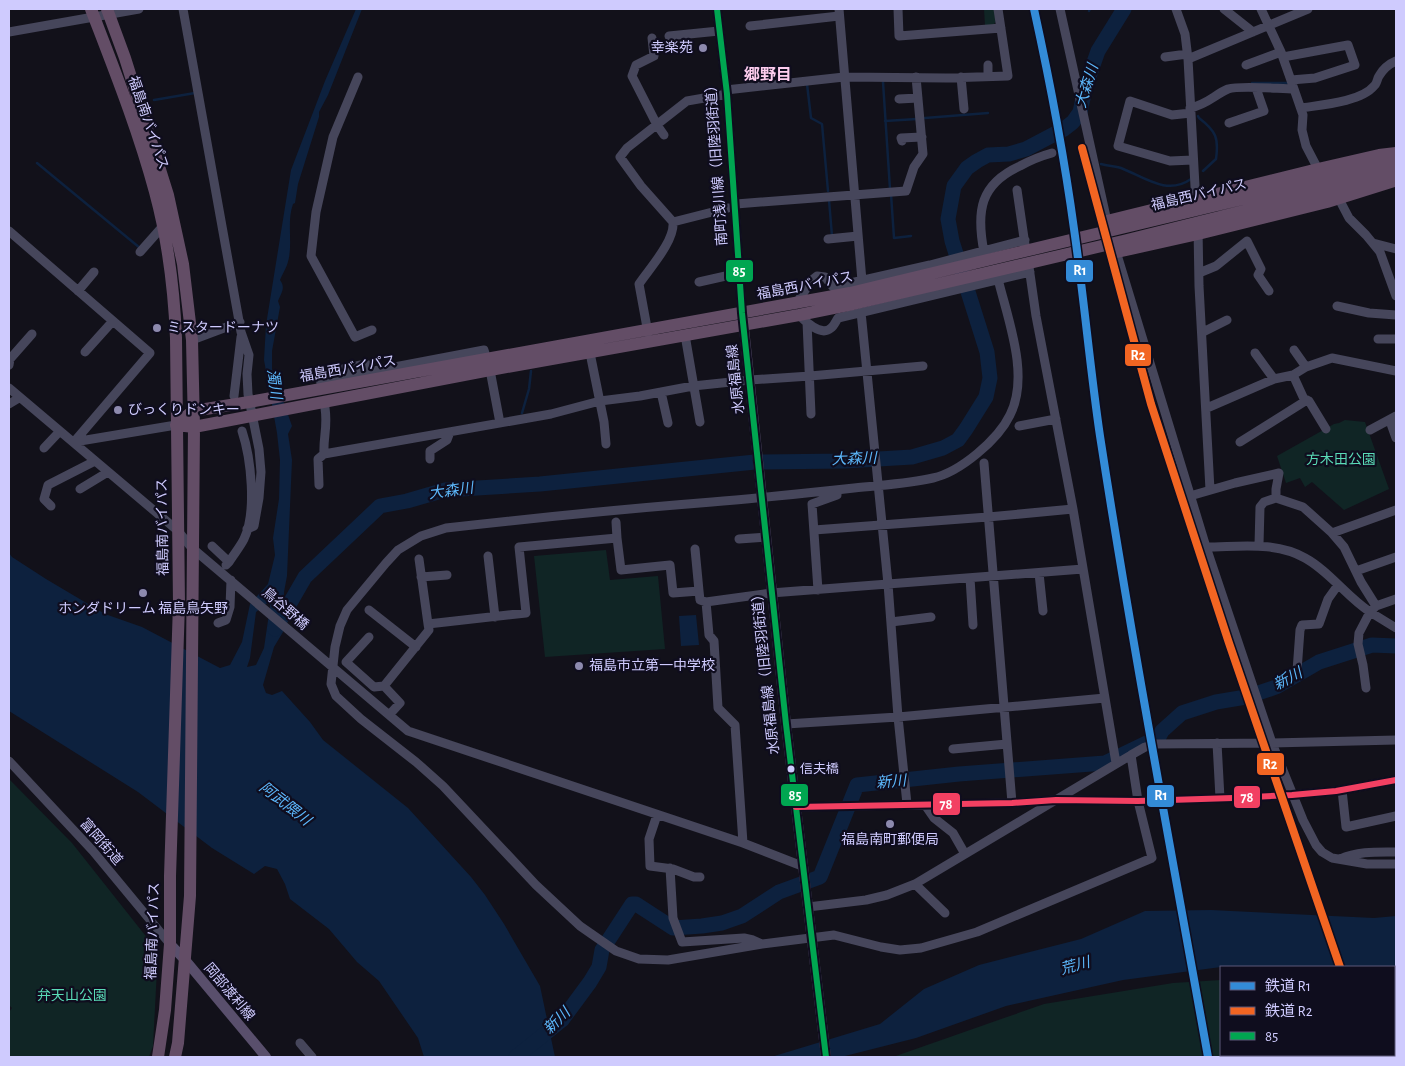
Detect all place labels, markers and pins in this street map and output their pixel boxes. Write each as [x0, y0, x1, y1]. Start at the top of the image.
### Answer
place label: 幸楽苑 [651, 40, 693, 55]
marker: 幸楽苑 [697, 42, 709, 54]
place label: ミスタードーナツ [167, 320, 279, 335]
marker: ミスタードーナツ [151, 322, 163, 334]
place label: びっくりドンキー [128, 402, 240, 417]
marker: びっくりドンキー [112, 404, 124, 416]
marker: ホンダドリーム 福島鳥矢野 [137, 587, 149, 599]
place label: ホンダドリーム 福島鳥矢野 [58, 601, 228, 616]
place label: 福島市立第一中学校 [589, 657, 715, 673]
marker: 福島市立第一中学校 [573, 660, 585, 672]
place label: 信夫橋 [800, 762, 839, 776]
marker: 信夫橋 [786, 764, 796, 774]
marker: 福島南町郵便局 [884, 818, 896, 830]
place label: 福島南町郵便局 [841, 832, 939, 847]

